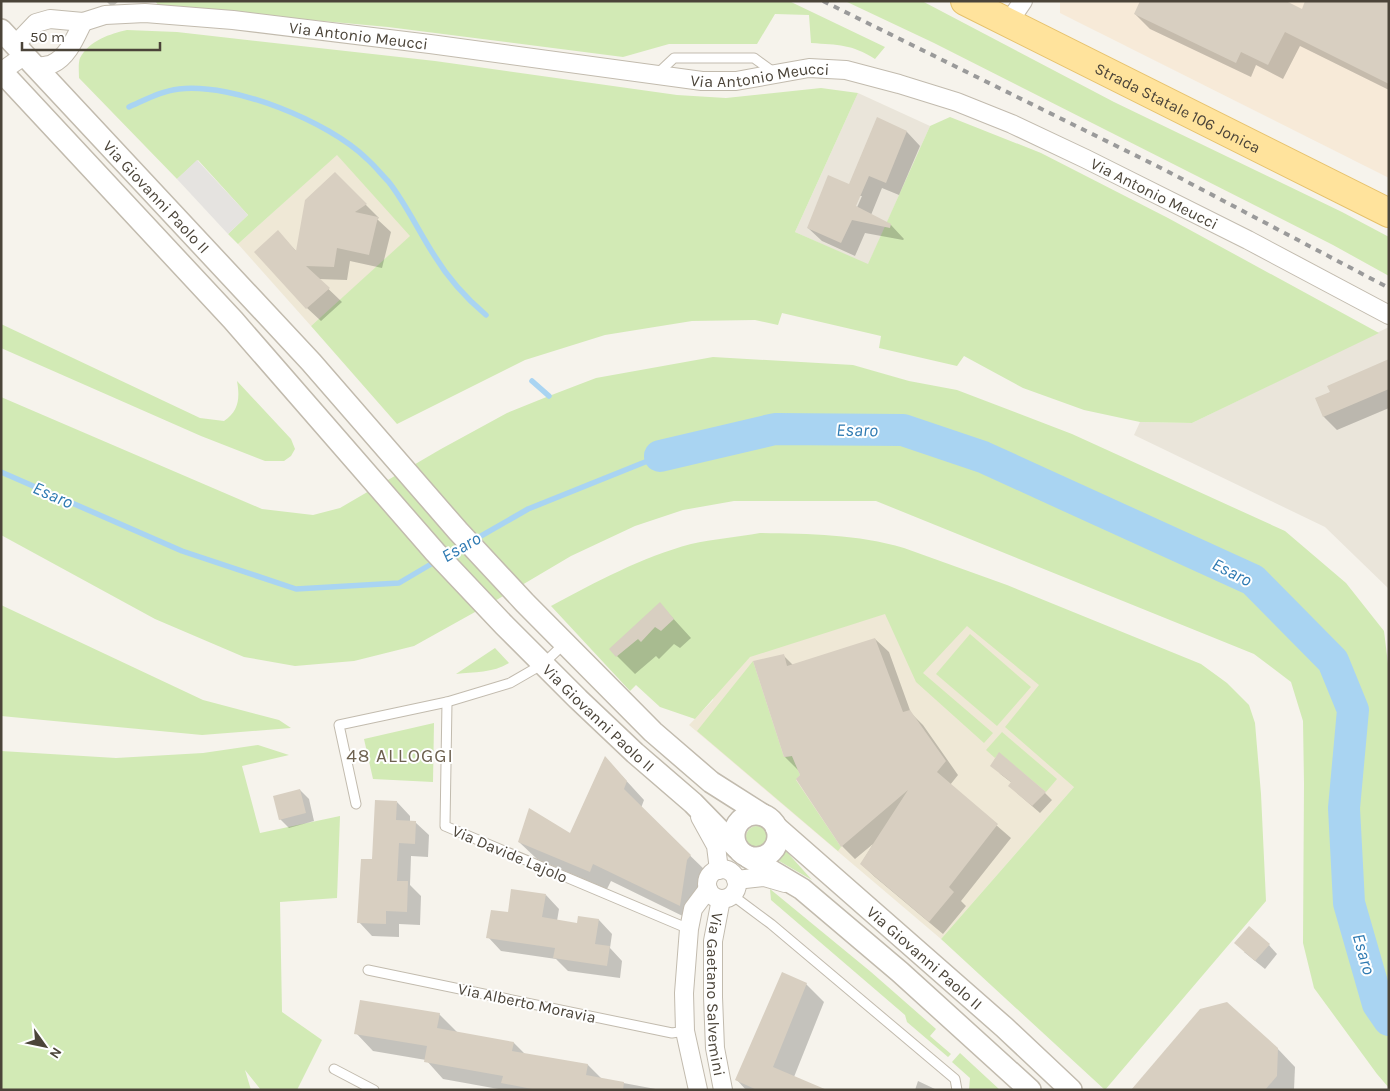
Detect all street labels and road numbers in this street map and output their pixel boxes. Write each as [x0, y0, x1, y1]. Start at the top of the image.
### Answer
street label: Via Antonio Meucci [288, 17, 429, 53]
street label: Via Antonio Meucci [689, 58, 830, 91]
street label: Strada Statale 106 Jonica [1092, 58, 1264, 157]
street label: Via Giovanni Paolo II [99, 136, 214, 257]
street label: Via Antonio Meucci [1088, 154, 1221, 233]
street label: Via Giovanni Paolo II [539, 660, 659, 775]
street label: Via Davide Lajolo [450, 821, 570, 887]
street label: Via Giovanni Paolo II [863, 902, 987, 1013]
street label: Via Gaetano Salvemini [704, 911, 730, 1078]
street label: Via Alberto Moravia [456, 979, 598, 1027]

